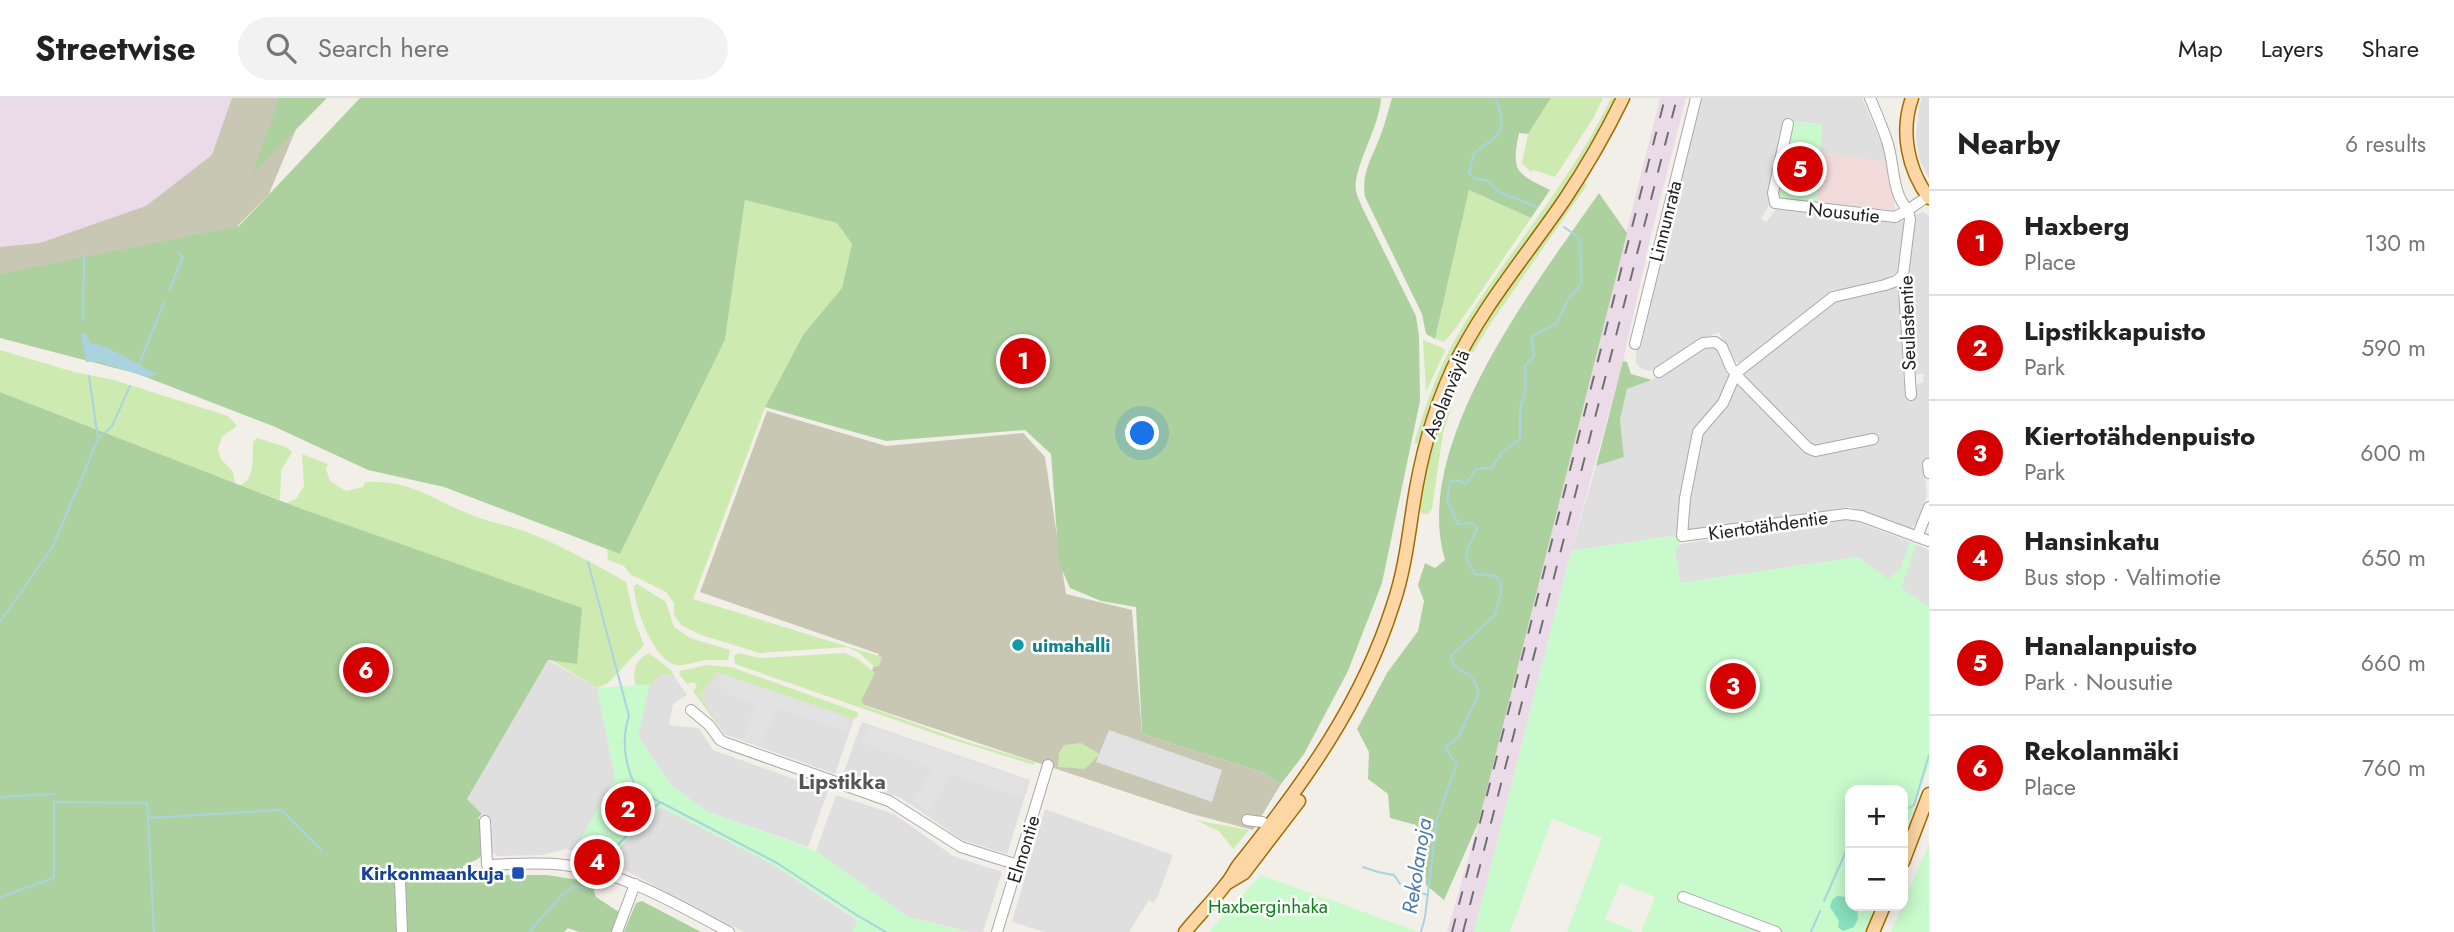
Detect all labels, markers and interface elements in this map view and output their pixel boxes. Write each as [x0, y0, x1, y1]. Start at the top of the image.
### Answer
search box [238, 17, 728, 80]
text: Streetwise [35, 25, 196, 72]
icon: search [262, 29, 300, 67]
text: Search here [318, 29, 449, 67]
text: Map [2178, 31, 2223, 66]
text: Layers [2261, 31, 2323, 66]
text: Share [2361, 31, 2419, 66]
text: Nearby [1957, 122, 2060, 165]
text: 6 results [2345, 127, 2426, 161]
pin: 5 [1777, 143, 1823, 195]
street label: Linnunrata [1642, 178, 1689, 265]
street label: Nousutie [1807, 195, 1881, 230]
text: Haxberg [2024, 207, 2129, 245]
text: 1 [1974, 226, 1986, 260]
text: 130 m [2364, 226, 2426, 260]
text: Place [2024, 245, 2076, 279]
street label: Seulastentie [1892, 275, 1923, 371]
text: Lipstikkapuisto [2024, 312, 2206, 350]
text: 2 [1972, 331, 1988, 365]
text: 590 m [2361, 331, 2426, 365]
pin: 1 [1000, 335, 1046, 387]
street label: Asolanväylä [1416, 346, 1476, 443]
text: Park [2024, 350, 2065, 384]
your location [1125, 416, 1159, 450]
text: Kiertotähdenpuisto [2024, 417, 2255, 455]
text: 3 [1973, 436, 1987, 470]
text: 600 m [2360, 436, 2426, 470]
text: Park [2024, 455, 2065, 489]
street label: Kiertotähdentie [1707, 504, 1830, 547]
text: Hansinkatu [2024, 522, 2160, 560]
text: 4 [1972, 541, 1988, 575]
text: 650 m [2361, 541, 2426, 575]
text: Bus stop · Valtimotie [2024, 560, 2221, 594]
text: Hanalanpuisto [2024, 627, 2197, 665]
place label: uimahalli [1032, 632, 1111, 659]
marker: uimahalli [1010, 637, 1026, 653]
pin: 6 [343, 644, 389, 696]
text: 5 [1973, 646, 1987, 680]
text: 660 m [2361, 646, 2426, 680]
pin: 3 [1710, 660, 1756, 712]
text: Park · Nousutie [2024, 665, 2173, 699]
text: Rekolanmäki [2024, 732, 2179, 770]
text: 6 [1972, 751, 1988, 785]
text: 760 m [2362, 751, 2426, 785]
district label: Lipstikka [798, 767, 886, 797]
text: Place [2024, 770, 2076, 804]
pin: 2 [605, 783, 651, 835]
map controls [1845, 785, 1908, 911]
button: + [1845, 785, 1908, 848]
street label: Elmontie [1000, 812, 1047, 886]
water label: Rekolanoja [1395, 816, 1439, 916]
pin: 4 [574, 836, 620, 888]
button: − [1845, 848, 1908, 911]
place label: Kirkonmaankuja [361, 860, 504, 887]
marker: Kirkonmaankuja [510, 865, 526, 881]
park label: Haxberginhaka [1208, 893, 1328, 920]

